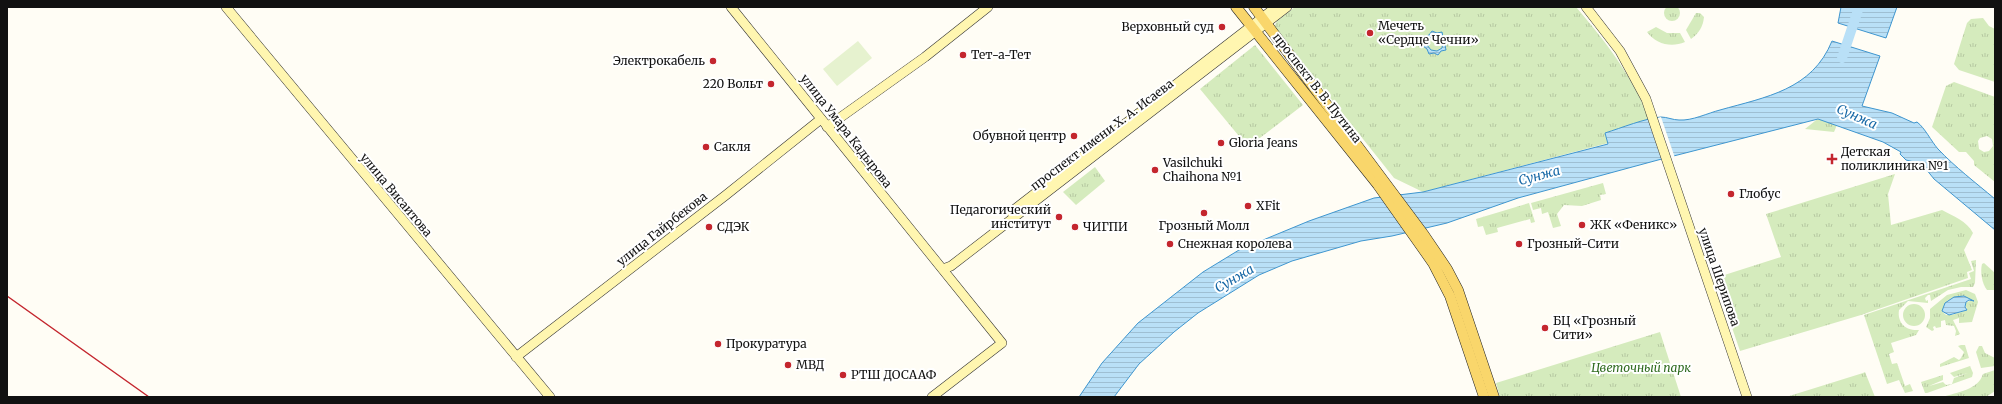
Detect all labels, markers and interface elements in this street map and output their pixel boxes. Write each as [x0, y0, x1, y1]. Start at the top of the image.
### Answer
place label: Мечеть «Сердце Чечни» [1378, 18, 1479, 47]
place label: Верховный суд [1121, 19, 1214, 34]
marker: Верховный суд [1217, 22, 1227, 32]
marker: Мечеть «Сердце Чечни» [1365, 28, 1375, 38]
street label: проспект В. В. Путина [1270, 30, 1365, 146]
place label: Тет-а-Тет [971, 47, 1031, 62]
marker: Тет-а-Тет [958, 50, 968, 60]
place label: Электрокабель [613, 53, 705, 68]
marker: Электрокабель [708, 56, 718, 66]
street label: улица Умара Кадырова [797, 71, 896, 191]
place label: 220 Вольт [703, 76, 763, 91]
street label: проспект имени Х. А. Исаева [1027, 76, 1177, 193]
marker: 220 Вольт [766, 79, 776, 89]
water label: Сунжа [1834, 100, 1880, 133]
place label: Обувной центр [973, 128, 1066, 143]
marker: Обувной центр [1069, 131, 1079, 141]
place label: Gloria Jeans [1229, 135, 1298, 150]
marker: Gloria Jeans [1216, 138, 1226, 148]
place label: Сакля [714, 139, 751, 154]
marker: Сакля [701, 142, 711, 152]
place label: Детская поликлиника №1 [1841, 144, 1949, 173]
street label: улица Висаитова [357, 150, 436, 240]
marker: Детская поликлиника №1 [1826, 153, 1838, 165]
place label: Vasilchuki Chaihona №1 [1162, 155, 1242, 184]
water label: Сунжа [1516, 162, 1562, 189]
marker: Vasilchuki Chaihona №1 [1150, 165, 1160, 175]
place label: Глобус [1739, 186, 1780, 201]
street label: улица Гайрбекова [613, 188, 710, 269]
marker: Глобус [1726, 189, 1736, 199]
place label: XFit [1256, 198, 1281, 213]
marker: XFit [1243, 201, 1253, 211]
place label: Педагогический институт [950, 202, 1051, 231]
marker: Грозный Молл [1199, 208, 1209, 218]
marker: Педагогический институт [1054, 212, 1064, 222]
place label: ЖК «Феникс» [1590, 217, 1677, 232]
place label: Грозный Молл [1159, 218, 1249, 233]
place label: СДЭК [717, 219, 750, 234]
place label: ЧИГПИ [1083, 219, 1128, 234]
marker: ЖК «Феникс» [1577, 220, 1587, 230]
marker: СДЭК [704, 222, 714, 232]
marker: ЧИГПИ [1070, 222, 1080, 232]
street label: улица Шерипова [1696, 226, 1744, 329]
place label: Снежная королева [1178, 236, 1292, 251]
place label: Грозный-Сити [1527, 236, 1619, 251]
marker: Снежная королева [1165, 239, 1175, 249]
marker: Грозный-Сити [1514, 239, 1524, 249]
water label: Сунжа [1212, 260, 1257, 296]
place label: БЦ «Грозный Сити» [1553, 313, 1636, 342]
marker: БЦ «Грозный Сити» [1540, 323, 1550, 333]
place label: Прокуратура [726, 336, 807, 351]
marker: Прокуратура [713, 339, 723, 349]
place label: МВД [796, 357, 825, 372]
marker: МВД [783, 360, 793, 370]
park label: Цветочный парк [1591, 360, 1691, 375]
place label: РТШ ДОСААФ [851, 367, 937, 382]
marker: РТШ ДОСААФ [838, 370, 848, 380]

